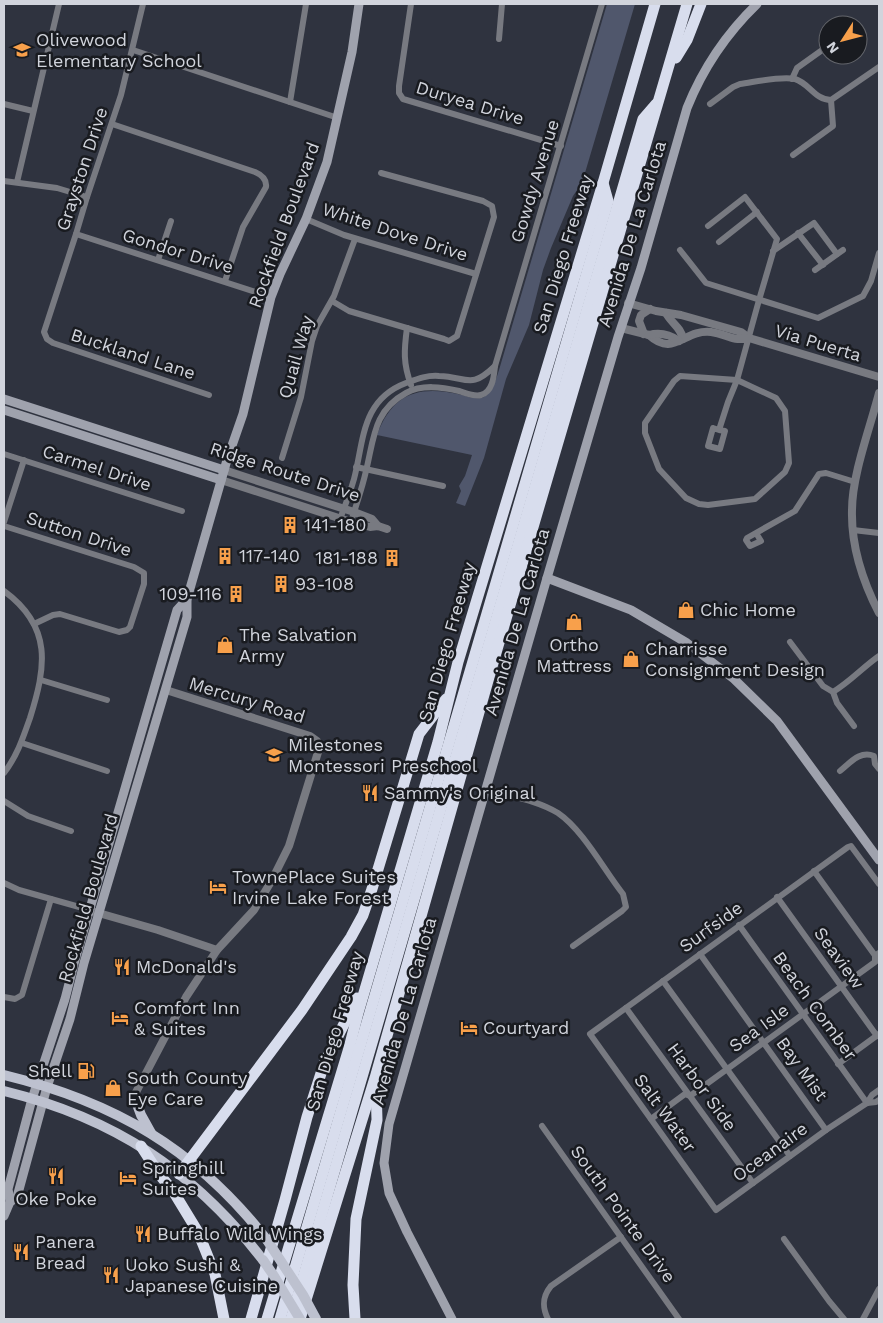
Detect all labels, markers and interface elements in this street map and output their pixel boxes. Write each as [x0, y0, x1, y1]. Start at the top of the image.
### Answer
north arrow [818, 15, 868, 65]
place label: Olivewood Elementary School [36, 29, 202, 71]
text: N [823, 39, 842, 57]
school or university icon: Olivewood Elementary School [12, 40, 32, 60]
street label: Duryea Drive [414, 76, 527, 129]
street label: Grayston Drive [52, 104, 111, 233]
street label: Gowdy Avenue [506, 117, 563, 245]
street label: Avenida De La Carlota [593, 138, 670, 330]
street label: Rockfield Boulevard [244, 139, 323, 311]
street label: San Diego Freeway [528, 171, 597, 336]
street label: White Dove Drive [320, 198, 471, 265]
street label: Gondor Drive [120, 224, 236, 277]
street label: Quail Way [274, 312, 318, 401]
street label: Via Puerta [772, 319, 864, 366]
street label: Buckland Lane [68, 323, 198, 384]
street label: Ridge Route Drive [208, 437, 363, 506]
street label: Carmel Drive [40, 440, 154, 495]
street label: Sutton Drive [24, 507, 134, 560]
place label: 141-180 [304, 514, 367, 535]
building icon: 141-180 [280, 515, 300, 535]
street label: Avenida De La Carlota [480, 526, 553, 718]
place label: 117-140 [239, 545, 300, 566]
building icon: 117-140 [215, 546, 235, 566]
place label: 181-188 [315, 547, 378, 568]
building icon: 181-188 [382, 548, 402, 568]
street label: San Diego Freeway [414, 559, 480, 724]
place label: 93-108 [295, 573, 354, 594]
building icon: 93-108 [271, 574, 291, 594]
place label: 109-116 [159, 583, 222, 604]
building icon: 109-116 [226, 584, 246, 604]
place label: Chic Home [700, 599, 796, 620]
shop icon: Chic Home [676, 600, 696, 620]
shop icon: Ortho Mattress [564, 612, 584, 632]
place label: The Salvation Army [239, 624, 357, 666]
place label: Ortho Mattress [536, 634, 612, 676]
shop icon: The Salvation Army [215, 635, 235, 655]
place label: Charrisse Consignment Design [645, 638, 825, 680]
shop icon: Charrisse Consignment Design [621, 649, 641, 669]
street label: Mercury Road [187, 672, 308, 727]
place label: Milestones Montessori Preschool [288, 734, 478, 776]
school or university icon: Milestones Montessori Preschool [264, 745, 284, 765]
place label: Sammy's Original [384, 782, 536, 803]
restaurant icon: Sammy's Original [360, 783, 380, 803]
street label: Rockfield Boulevard [53, 811, 122, 985]
place label: TownePlace Suites Irvine Lake Forest [232, 866, 396, 908]
hotel icon: TownePlace Suites Irvine Lake Forest [208, 877, 228, 897]
street label: Surfside [675, 897, 746, 957]
street label: Avenida De La Carlota [367, 915, 440, 1107]
street label: Seaview [810, 923, 869, 993]
street label: Beach Comber [769, 947, 862, 1064]
street label: San Diego Freeway [302, 948, 368, 1113]
place label: McDonald's [136, 956, 237, 977]
restaurant icon: McDonald's [112, 957, 132, 977]
place label: Comfort Inn & Suites [134, 997, 240, 1039]
street label: Sea Isle [725, 999, 793, 1056]
hotel icon: Comfort Inn & Suites [110, 1008, 130, 1028]
place label: Courtyard [483, 1017, 569, 1038]
hotel icon: Courtyard [459, 1018, 479, 1038]
street label: Bay Mist [772, 1033, 833, 1105]
street label: Harbor Side [663, 1039, 741, 1135]
place label: Shell [28, 1060, 72, 1081]
fuel station icon: Shell [76, 1061, 96, 1081]
place label: South County Eye Care [127, 1067, 248, 1109]
street label: Salt Water [630, 1069, 701, 1156]
shop icon: South County Eye Care [103, 1078, 123, 1098]
street label: Oceanaire [728, 1117, 811, 1186]
street label: South Pointe Drive [567, 1141, 680, 1286]
place label: Springhill Suites [142, 1157, 225, 1199]
restaurant icon: Oke Poke [46, 1166, 66, 1186]
hotel icon: Springhill Suites [118, 1168, 138, 1188]
place label: Oke Poke [15, 1188, 97, 1209]
place label: Buffalo Wild Wings [157, 1223, 323, 1244]
restaurant icon: Buffalo Wild Wings [133, 1224, 153, 1244]
place label: Panera Bread [35, 1231, 95, 1273]
restaurant icon: Panera Bread [11, 1242, 31, 1262]
place label: Uoko Sushi & Japanese Cuisine [125, 1254, 278, 1296]
restaurant icon: Uoko Sushi & Japanese Cuisine [101, 1265, 121, 1285]

